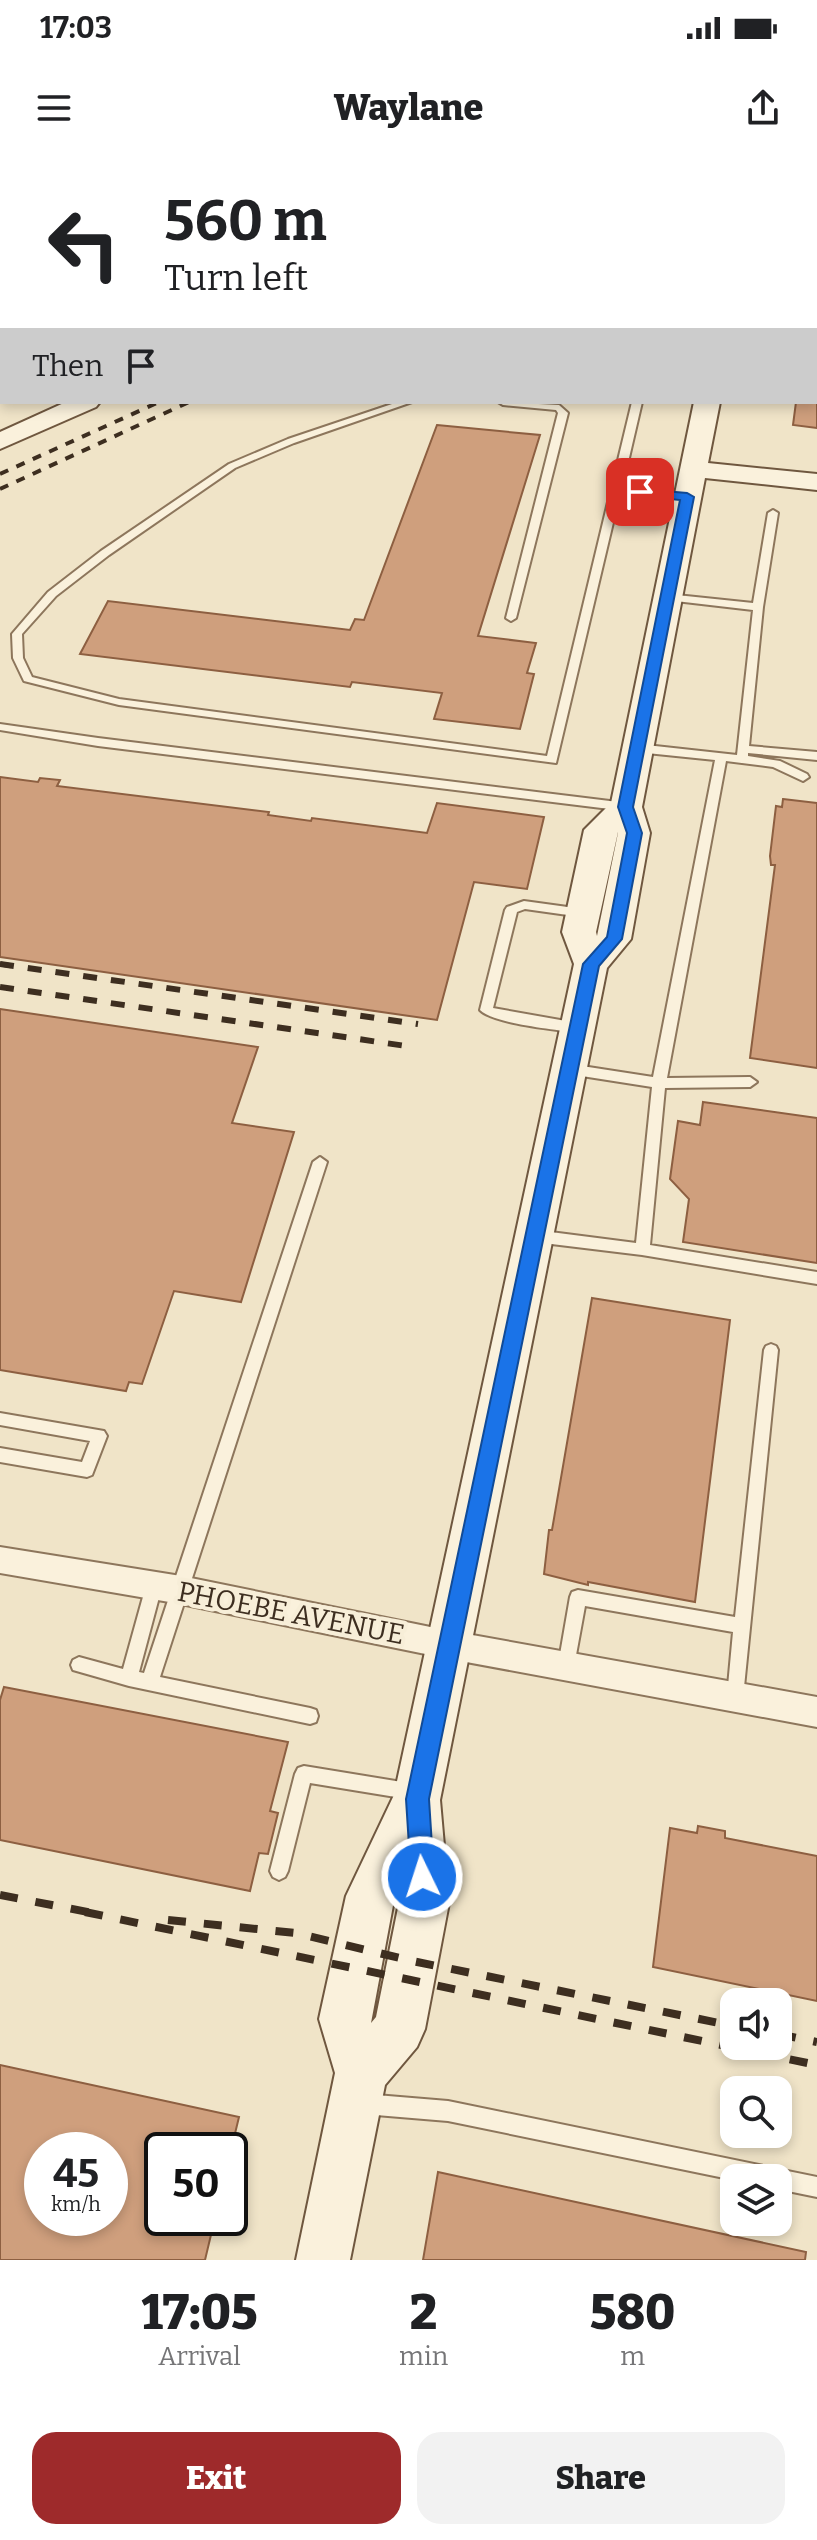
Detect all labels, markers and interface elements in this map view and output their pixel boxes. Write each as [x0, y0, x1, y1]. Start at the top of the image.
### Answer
text: 17:03 [40, 10, 112, 46]
icon: menu [32, 86, 76, 130]
text: Waylane [334, 86, 483, 130]
icon: share [741, 86, 785, 130]
text: 560 m [164, 188, 327, 255]
icon: left [32, 192, 136, 296]
text: Turn left [164, 256, 308, 300]
icon: arrive [119, 344, 163, 388]
text: Then [32, 348, 103, 384]
pin [606, 458, 674, 526]
icon: arrive [618, 470, 662, 514]
street label: PHOEBE AVENUE [175, 1575, 407, 1651]
position arrow [380, 1835, 464, 1919]
map controls [720, 1988, 792, 2236]
button: sound [720, 1988, 792, 2060]
button: search [720, 2076, 792, 2148]
speed limit sign: 50 [144, 2132, 248, 2236]
text: 45 [53, 2150, 99, 2198]
button: layers [720, 2164, 792, 2236]
text: km/h [51, 2192, 101, 2216]
text: 17:05 [142, 2284, 258, 2342]
text: 2 [410, 2284, 437, 2342]
text: 580 [590, 2284, 675, 2342]
text: Arrival [158, 2341, 241, 2372]
text: min [399, 2341, 448, 2372]
text: m [620, 2341, 645, 2372]
button: Exit [32, 2432, 401, 2524]
button: Share [417, 2432, 785, 2524]

